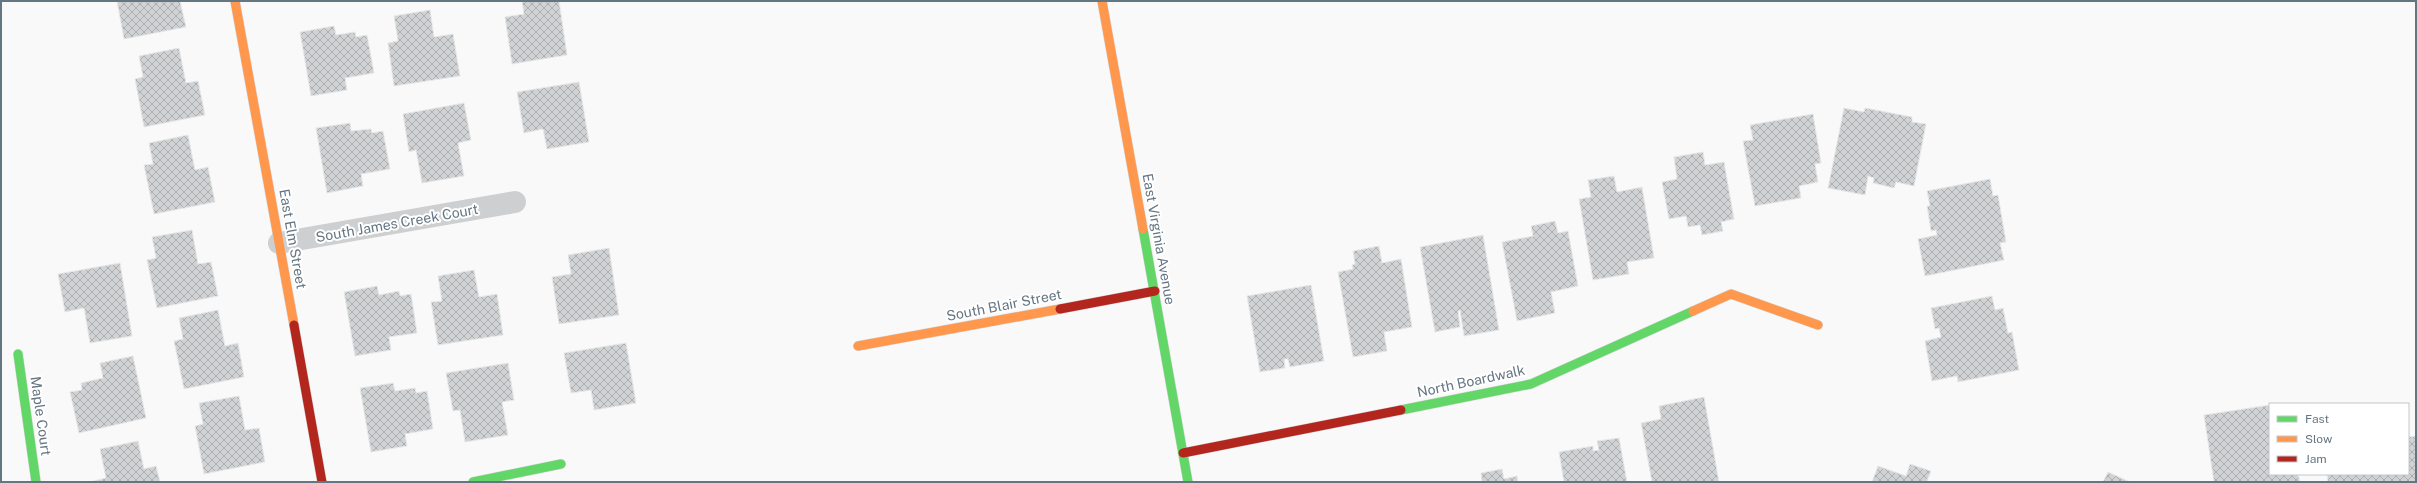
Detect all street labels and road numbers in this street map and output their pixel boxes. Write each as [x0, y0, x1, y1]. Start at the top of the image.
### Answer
street label: East Virginia Avenue [1140, 172, 1178, 306]
street label: East Elm Street [276, 188, 310, 290]
street label: South James Creek Court [315, 201, 479, 245]
street label: South Blair Street [945, 286, 1063, 324]
street label: North Boardwalk [1416, 362, 1526, 400]
street label: Maple Court [28, 375, 54, 457]

